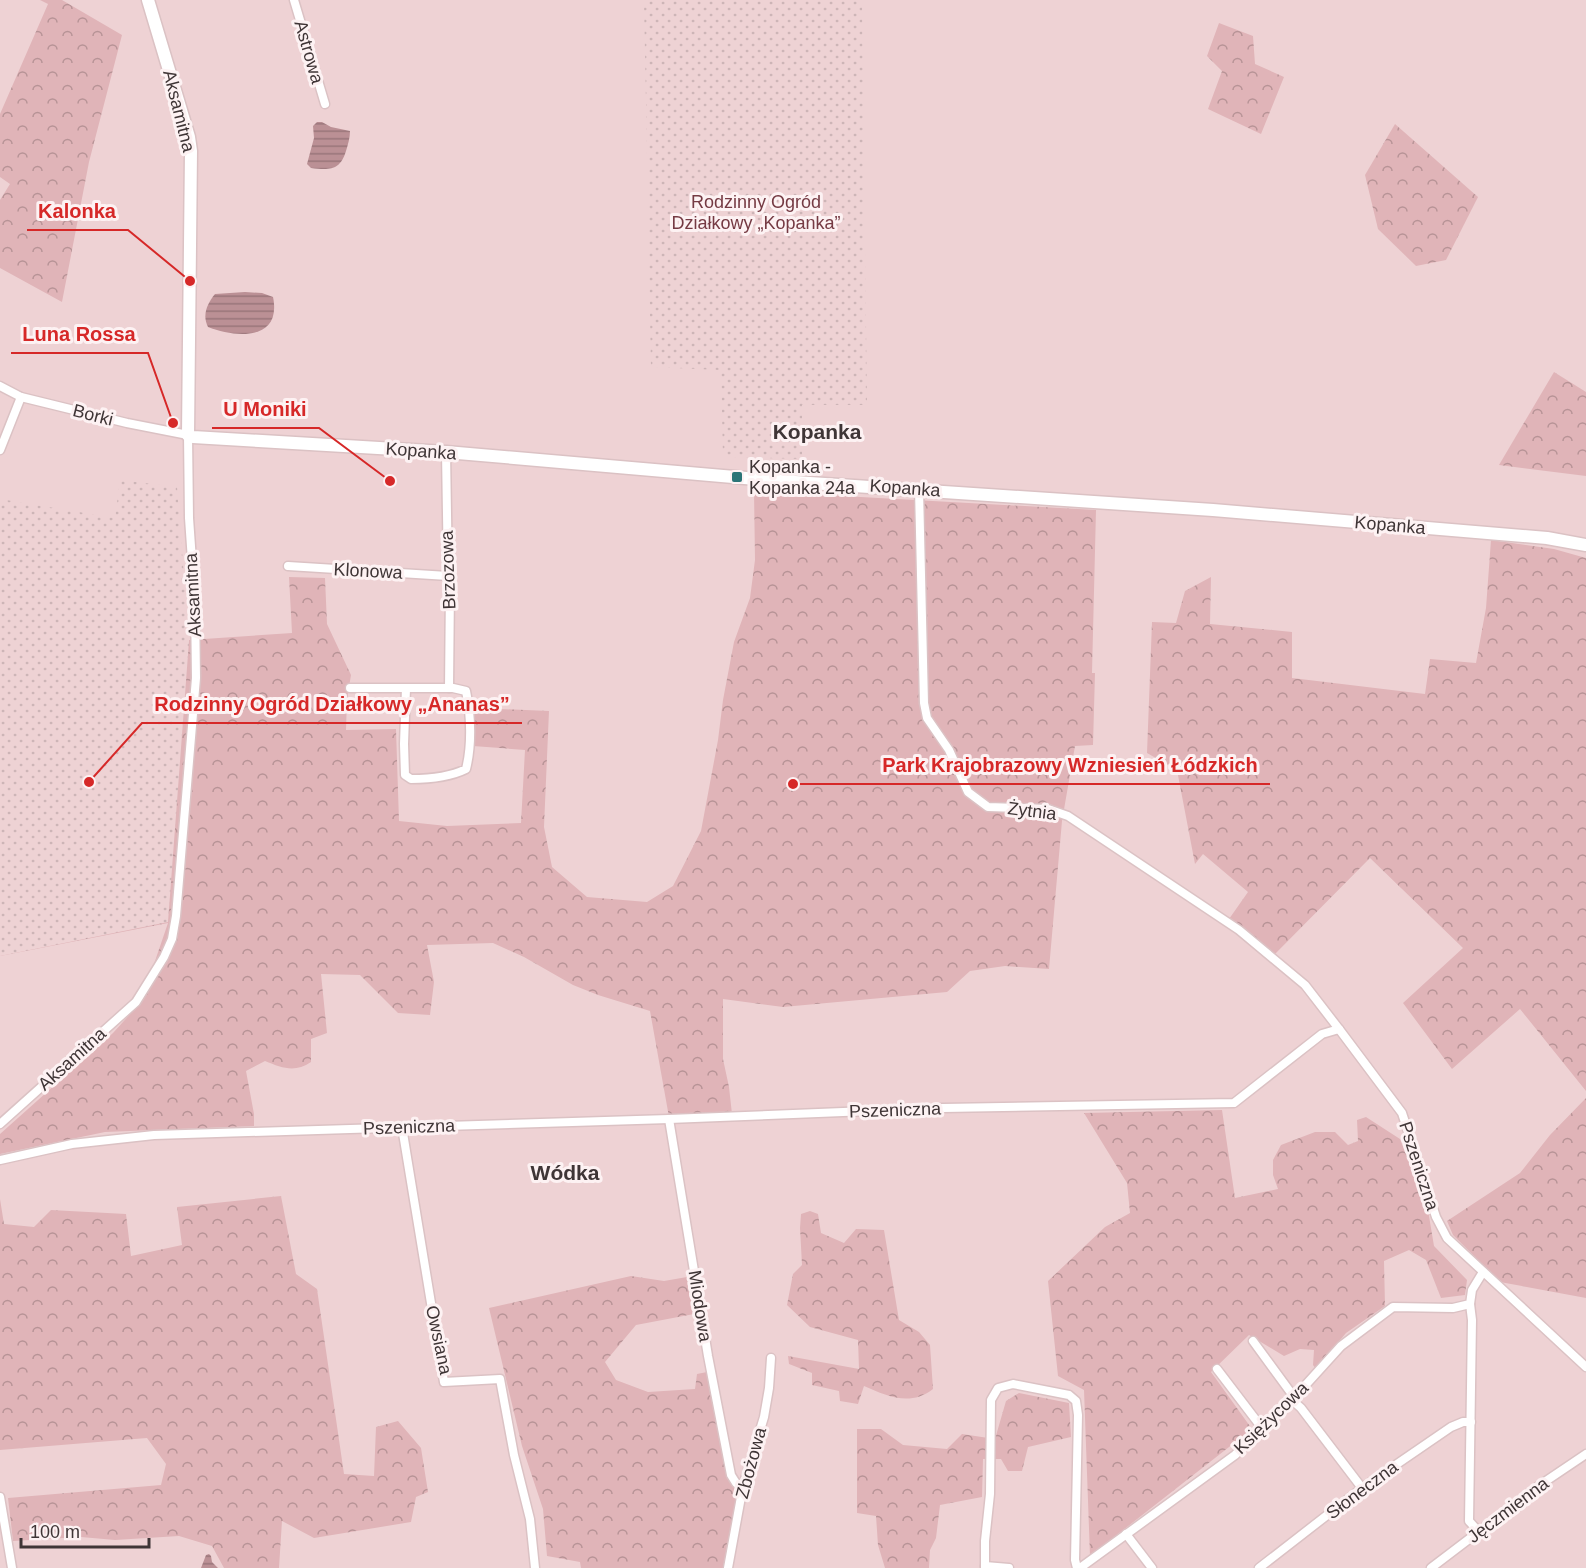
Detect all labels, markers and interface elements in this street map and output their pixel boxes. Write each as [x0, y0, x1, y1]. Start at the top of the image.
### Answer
street label: Astrowa [290, 18, 328, 87]
street label: Aksamitna [159, 68, 199, 155]
callout: Kalonka [27, 192, 128, 230]
park label: Rodzinny Ogród Działkowy „Kopanka” [671, 192, 841, 233]
text: Kalonka [38, 200, 117, 222]
callout: Luna Rossa [11, 315, 148, 353]
text: Luna Rossa [22, 323, 137, 345]
callout: U Moniki [212, 390, 319, 428]
text: U Moniki [223, 398, 307, 420]
street label: Borki [71, 400, 115, 430]
district label: Kopanka [773, 420, 862, 443]
street label: Kopanka [385, 439, 458, 464]
place label: Kopanka - Kopanka 24a [749, 457, 856, 498]
marker: Kopanka - Kopanka 24a [730, 470, 744, 484]
street label: Kopanka [869, 476, 942, 501]
street label: Kopanka [1354, 512, 1427, 538]
street label: Brzozowa [437, 529, 459, 610]
street label: Aksamitna [181, 552, 205, 637]
street label: Klonowa [333, 559, 404, 583]
callout: Rodzinny Ogród Działkowy „Ananas” [142, 685, 522, 723]
text: Rodzinny Ogród Działkowy „Ananas” [154, 693, 510, 715]
callout: Park Krajobrazowy Wzniesień Łódzkich [870, 746, 1270, 784]
text: Park Krajobrazowy Wzniesień Łódzkich [882, 754, 1258, 776]
street label: Żytnia [1006, 798, 1059, 824]
street label: Aksamitna [34, 1023, 111, 1095]
street label: Pszeniczna [849, 1098, 942, 1122]
street label: Pszeniczna [363, 1115, 456, 1139]
street label: Pszeniczna [1395, 1119, 1443, 1214]
district label: Wódka [531, 1161, 600, 1184]
street label: Miodowa [684, 1269, 716, 1344]
street label: Owsiana [422, 1304, 456, 1377]
street label: Księżycowa [1230, 1377, 1313, 1458]
street label: Zbożowa [732, 1424, 770, 1501]
street label: Słoneczna [1322, 1456, 1402, 1523]
street label: Jęczmienna [1464, 1473, 1553, 1547]
scale bar [21, 1511, 148, 1549]
text: 100 m [30, 1522, 80, 1542]

